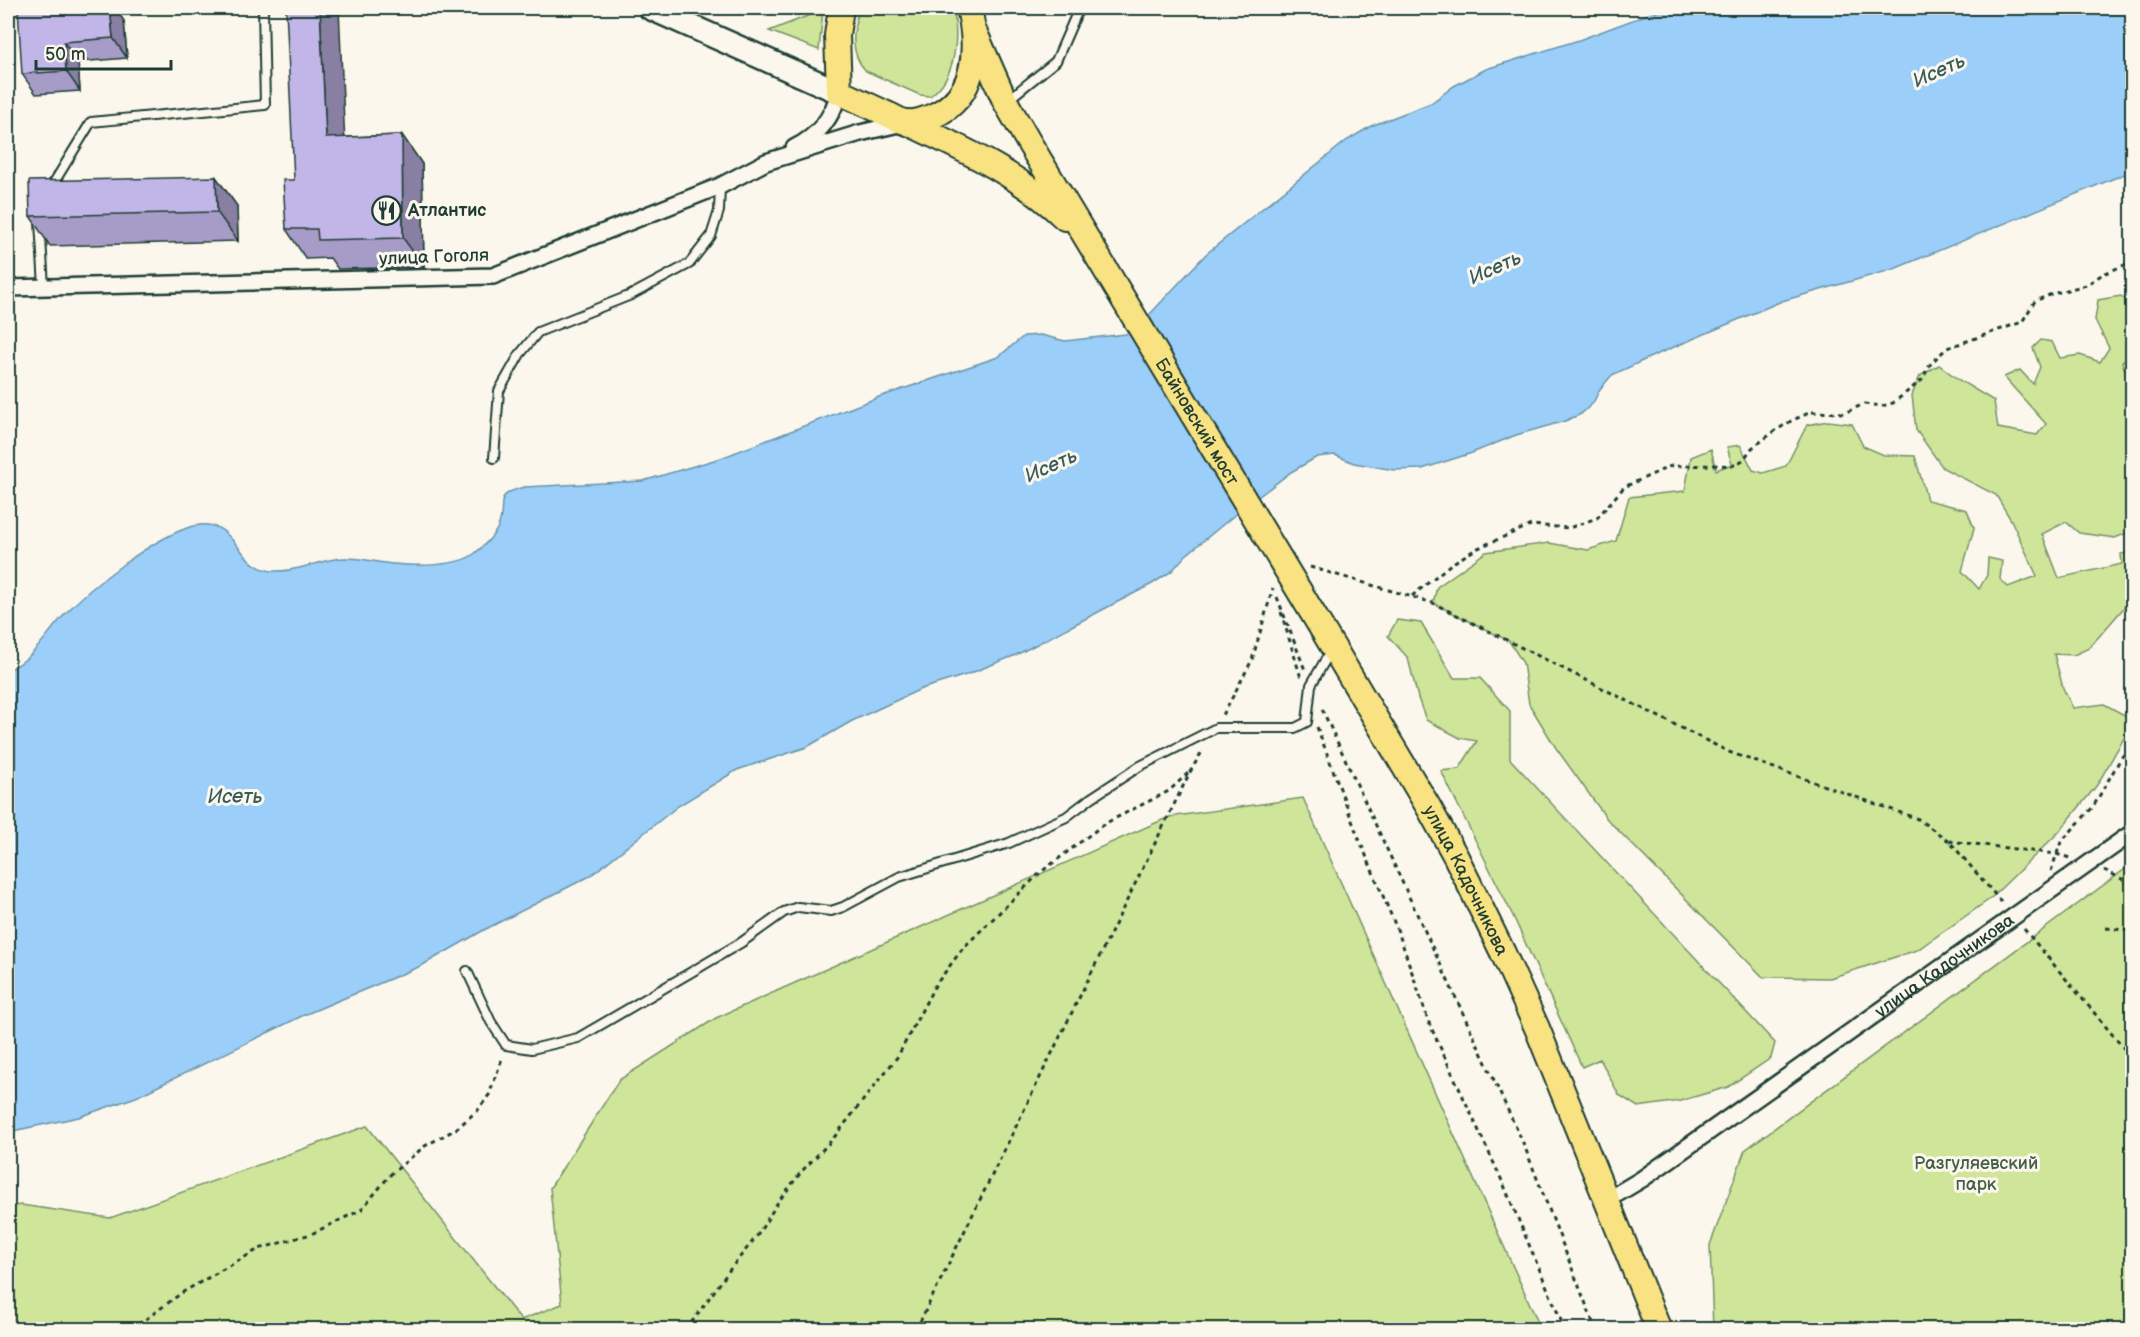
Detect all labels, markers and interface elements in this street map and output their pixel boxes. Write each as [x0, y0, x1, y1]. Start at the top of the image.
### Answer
scale bar [36, 33, 171, 71]
text: 50 m [45, 44, 86, 65]
water label: Исеть [1909, 49, 1969, 93]
restaurant icon: Атлантис [371, 194, 403, 226]
place label: Атлантис [407, 200, 486, 221]
street label: улица Гоголя [379, 245, 489, 269]
water label: Исеть [1465, 246, 1525, 290]
street label: Байновский мост [1151, 354, 1244, 489]
water label: Исеть [1021, 444, 1081, 488]
water label: Исеть [208, 785, 263, 809]
street label: улица Кадочникова [1419, 802, 1513, 959]
street label: улица Кадочникова [1871, 909, 2018, 1022]
park label: Разгуляевский парк [1914, 1153, 2038, 1195]

